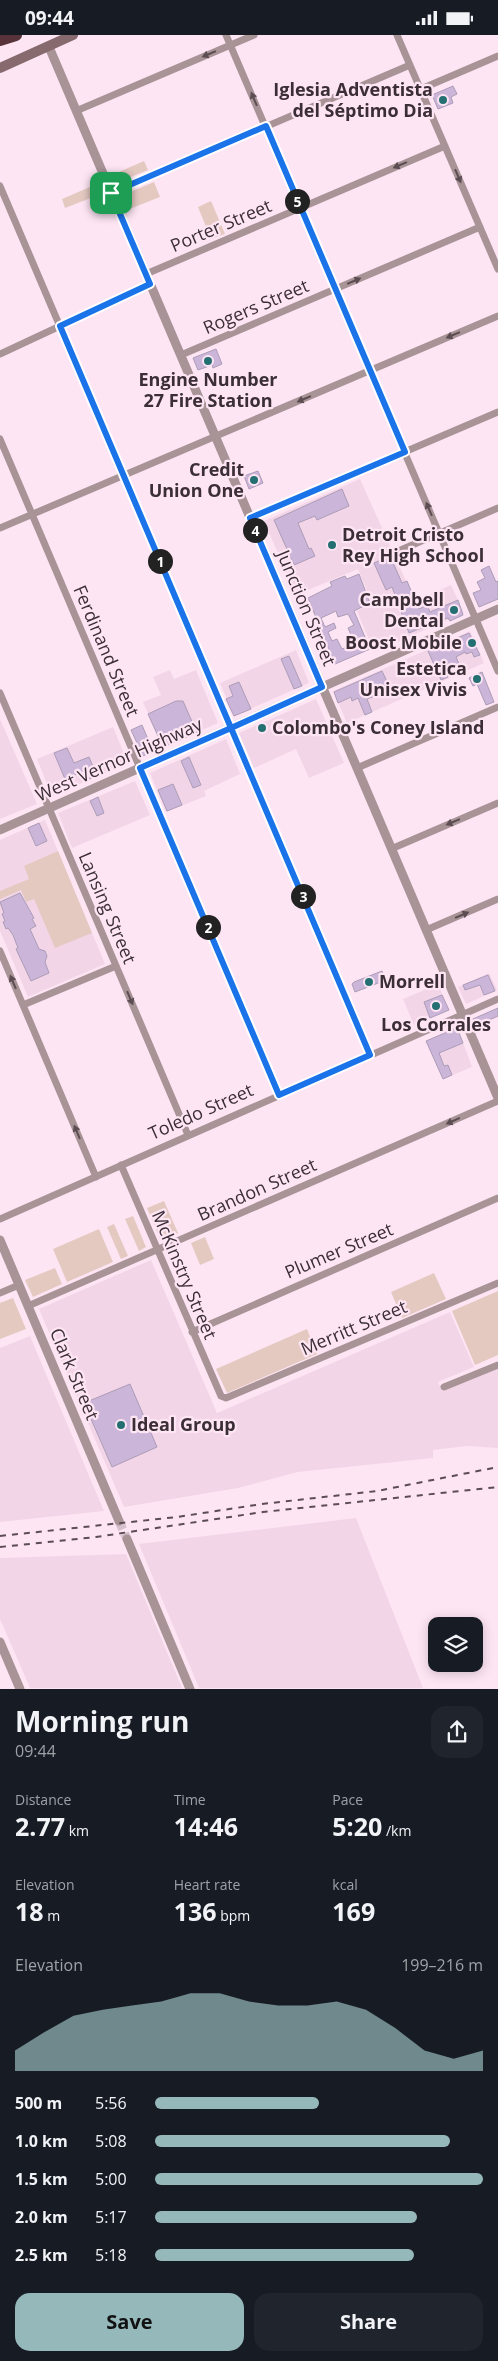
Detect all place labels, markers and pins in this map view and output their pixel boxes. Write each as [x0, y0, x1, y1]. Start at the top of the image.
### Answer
place label: Iglesia Adventista del Séptimo Dia [273, 77, 433, 122]
marker: Iglesia Adventista del Séptimo Dia [437, 94, 449, 106]
pin [90, 172, 132, 214]
pin: 5 [284, 189, 310, 213]
marker: Engine Number 27 Fire Station [202, 355, 214, 367]
place label: Engine Number 27 Fire Station [138, 367, 278, 412]
place label: Credit Union One [149, 457, 244, 502]
marker: Credit Union One [248, 474, 260, 486]
pin: 4 [242, 517, 268, 543]
place label: Detroit Cristo Rey High School [342, 522, 484, 567]
marker: Detroit Cristo Rey High School [326, 539, 338, 551]
pin: 1 [148, 549, 172, 573]
place label: Campbell Dental [360, 587, 444, 632]
marker: Campbell Dental [448, 604, 460, 616]
place label: Boost Mobile [345, 630, 462, 654]
marker: Boost Mobile [466, 637, 478, 649]
place label: Estetica Unisex Vivis [360, 656, 467, 701]
marker: Estetica Unisex Vivis [471, 673, 483, 685]
place label: Colombo's Coney Island [272, 715, 484, 739]
marker: Colombo's Coney Island [256, 722, 268, 734]
pin: 3 [290, 883, 316, 909]
pin: 2 [196, 915, 220, 939]
place label: Morrell [379, 969, 445, 993]
marker: Morrell [363, 976, 375, 988]
marker: Los Corrales [430, 1000, 442, 1012]
place label: Los Corrales [381, 1012, 491, 1036]
place label: Ideal Group [131, 1412, 236, 1436]
marker: Ideal Group [115, 1419, 127, 1431]

